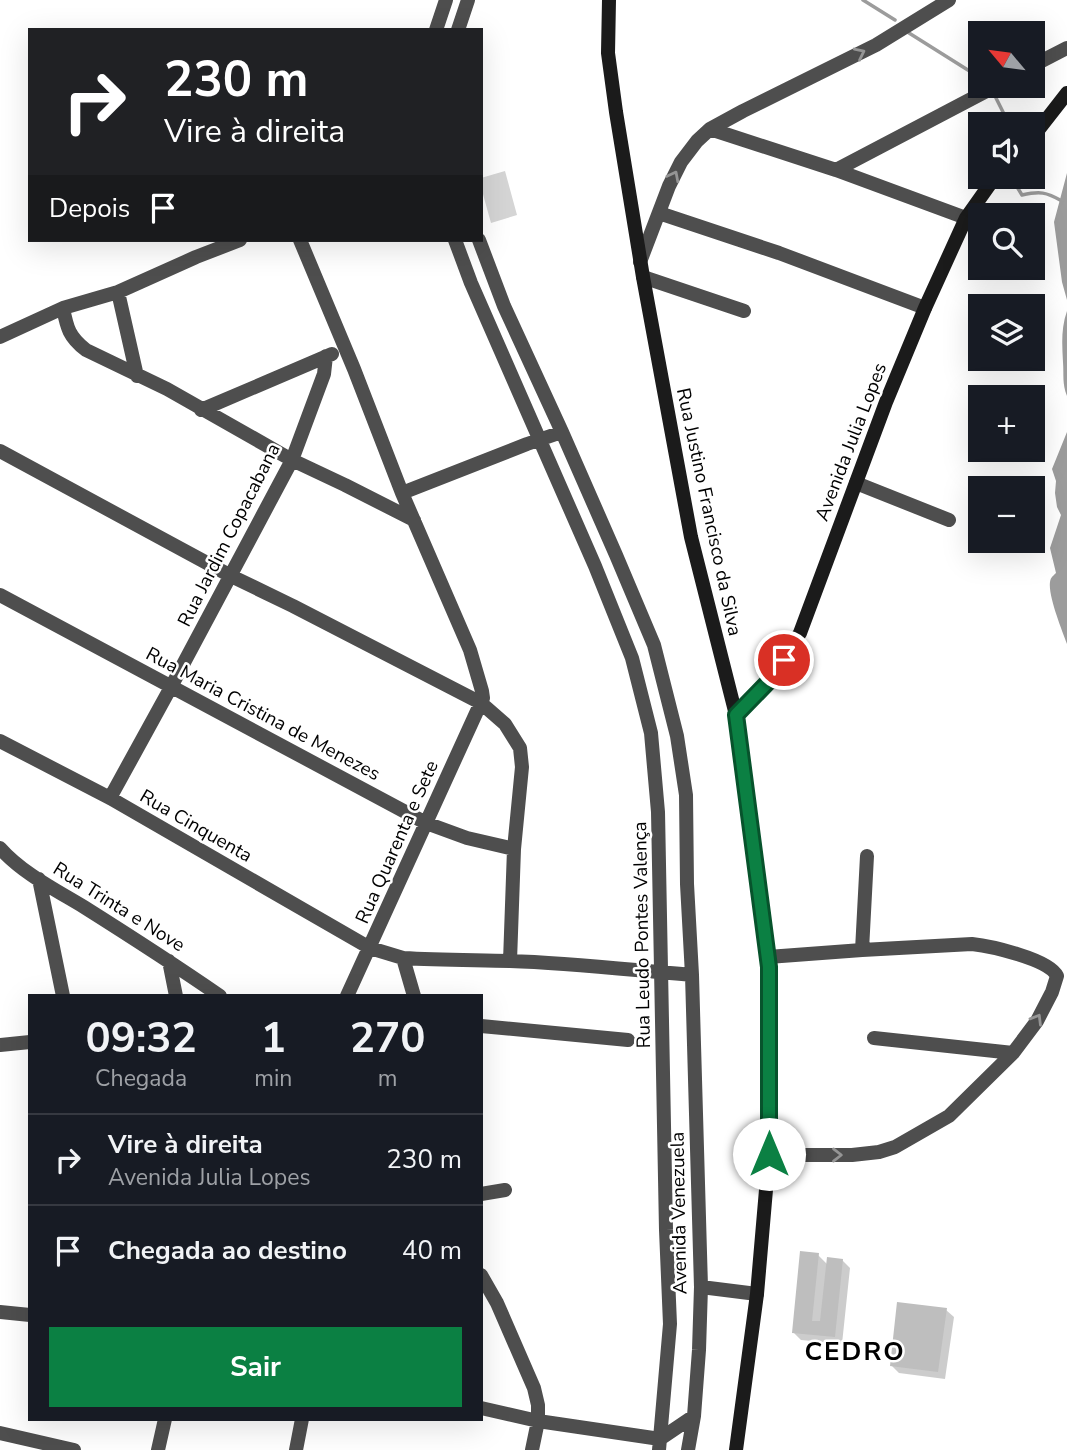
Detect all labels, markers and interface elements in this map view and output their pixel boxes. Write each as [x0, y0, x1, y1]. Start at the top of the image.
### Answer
north arrow [968, 21, 1045, 98]
map controls [968, 21, 1045, 553]
text: 230 m [164, 46, 308, 113]
one-way arrow [853, 47, 865, 61]
icon: right [49, 56, 140, 147]
text: Vire à direita [164, 110, 345, 153]
button: sound [968, 112, 1045, 189]
one-way arrow [666, 171, 680, 183]
icon: arrive [144, 189, 182, 227]
text: Depois [49, 191, 130, 226]
button: search [968, 203, 1045, 280]
button: layers [968, 294, 1045, 371]
street label: Avenida Julia Lopes [809, 359, 893, 525]
button: + [968, 385, 1045, 462]
street label: Rua Justino Francisco da Silva [670, 386, 748, 638]
street label: Rua Jardim Copacabana [171, 439, 287, 631]
button: − [968, 476, 1045, 553]
pin [754, 630, 814, 690]
street label: Rua Maria Cristina de Menezes [141, 641, 385, 787]
icon: arrive [765, 641, 803, 679]
street label: Rua Quarenta e Sete [349, 756, 445, 928]
street label: Rua Cinquenta [135, 783, 257, 869]
street label: Rua Leudo Pontes Valença [627, 821, 657, 1049]
street label: Rua Trinta e Nove [48, 856, 190, 958]
text: 09:32 [86, 1010, 197, 1067]
text: 1 [261, 1010, 286, 1067]
text: 270 [350, 1010, 425, 1067]
one-way arrow [1028, 1014, 1041, 1027]
text: Chegada [95, 1063, 187, 1094]
text: min [254, 1063, 292, 1094]
text: m [378, 1063, 398, 1094]
position arrow [732, 1117, 806, 1191]
text: Vire à direita [108, 1127, 263, 1162]
street label: Avenida Venezuela [665, 1132, 693, 1294]
icon: right [49, 1141, 87, 1179]
text: 230 m [386, 1142, 462, 1177]
one-way arrow [833, 1147, 843, 1163]
text: Avenida Julia Lopes [108, 1162, 310, 1193]
icon: arrive [49, 1232, 87, 1270]
text: Chegada ao destino [108, 1233, 347, 1268]
text: 40 m [402, 1233, 462, 1268]
button: Sair [49, 1327, 462, 1407]
district label: CEDRO [804, 1334, 906, 1369]

